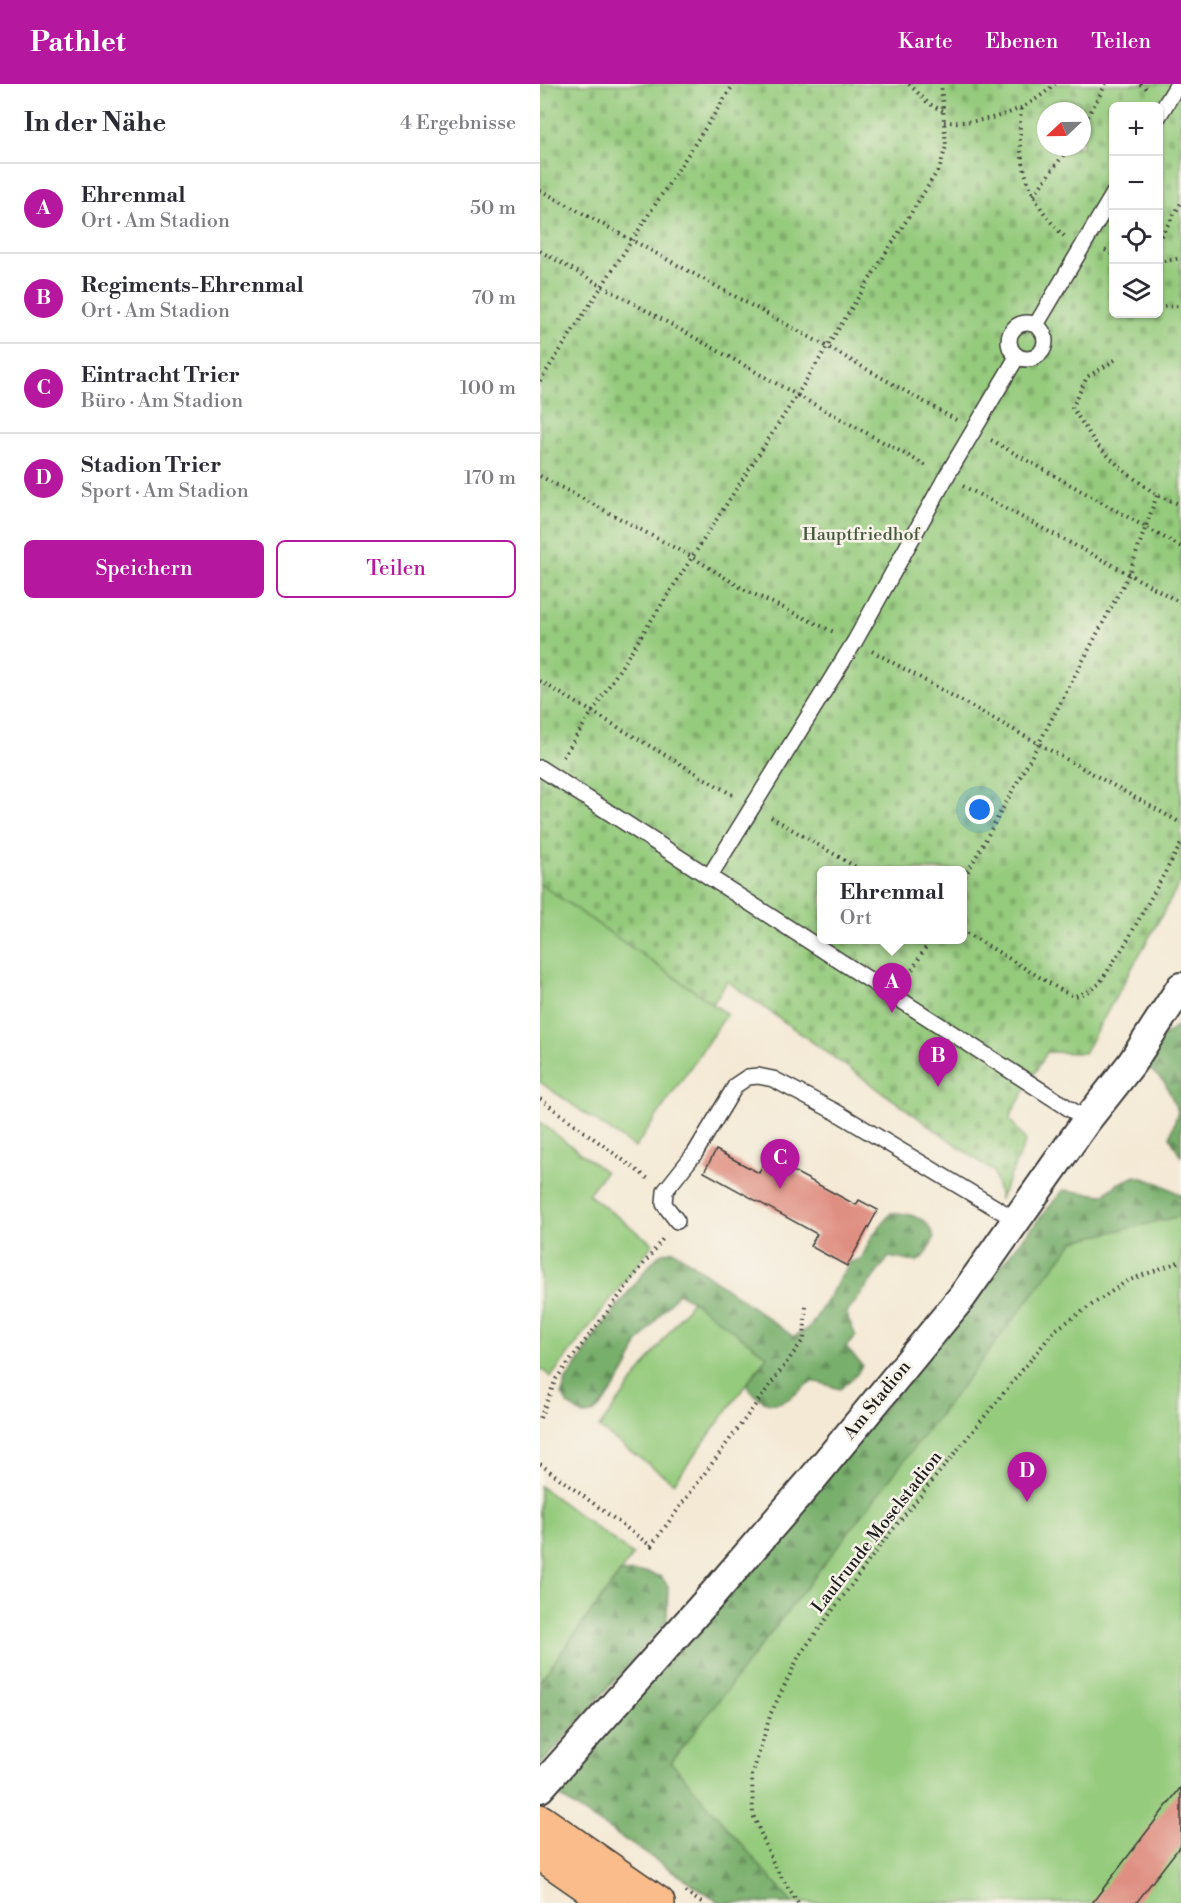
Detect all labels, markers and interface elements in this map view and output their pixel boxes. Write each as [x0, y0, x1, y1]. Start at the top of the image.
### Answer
text: Pathlet [30, 25, 126, 60]
text: Karte [898, 29, 953, 55]
text: Ebenen [986, 29, 1058, 55]
text: Teilen [1091, 29, 1151, 55]
north arrow [1037, 102, 1091, 156]
map controls [1109, 102, 1163, 318]
button: + [1109, 102, 1163, 156]
text: In der Nähe [24, 107, 166, 139]
text: 4 Ergebnisse [400, 111, 516, 136]
button: − [1109, 156, 1163, 210]
text: Ehrenmal [81, 182, 185, 209]
text: A [36, 196, 51, 221]
text: 50 m [470, 196, 516, 221]
text: Ort · Am Stadion [81, 209, 230, 234]
button: locate [1109, 210, 1163, 264]
button: layers [1109, 264, 1163, 318]
text: Regiments-Ehrenmal [81, 272, 304, 299]
text: B [36, 286, 51, 311]
text: 70 m [472, 286, 516, 311]
text: Ort · Am Stadion [81, 299, 230, 324]
text: Eintracht Trier [81, 362, 240, 389]
text: C [36, 376, 51, 401]
text: 100 m [460, 376, 516, 401]
text: Büro · Am Stadion [81, 389, 243, 414]
text: Stadion Trier [81, 452, 221, 479]
text: D [36, 466, 51, 491]
text: 170 m [464, 466, 516, 491]
text: Sport · Am Stadion [81, 479, 249, 504]
park label: Hauptfriedhof [802, 523, 921, 546]
button: Speichern [24, 540, 264, 598]
button: Teilen [276, 540, 516, 598]
your location [965, 795, 994, 824]
popup [817, 866, 967, 944]
text: Ehrenmal [840, 879, 944, 906]
text: Ort [840, 906, 872, 931]
pin: A [872, 964, 912, 1013]
pin: B [918, 1038, 958, 1087]
pin: C [760, 1140, 800, 1189]
street label: Am Stadion [838, 1356, 916, 1445]
street label: Laufrunde Moselstadion [807, 1446, 948, 1618]
pin: D [1008, 1452, 1046, 1502]

